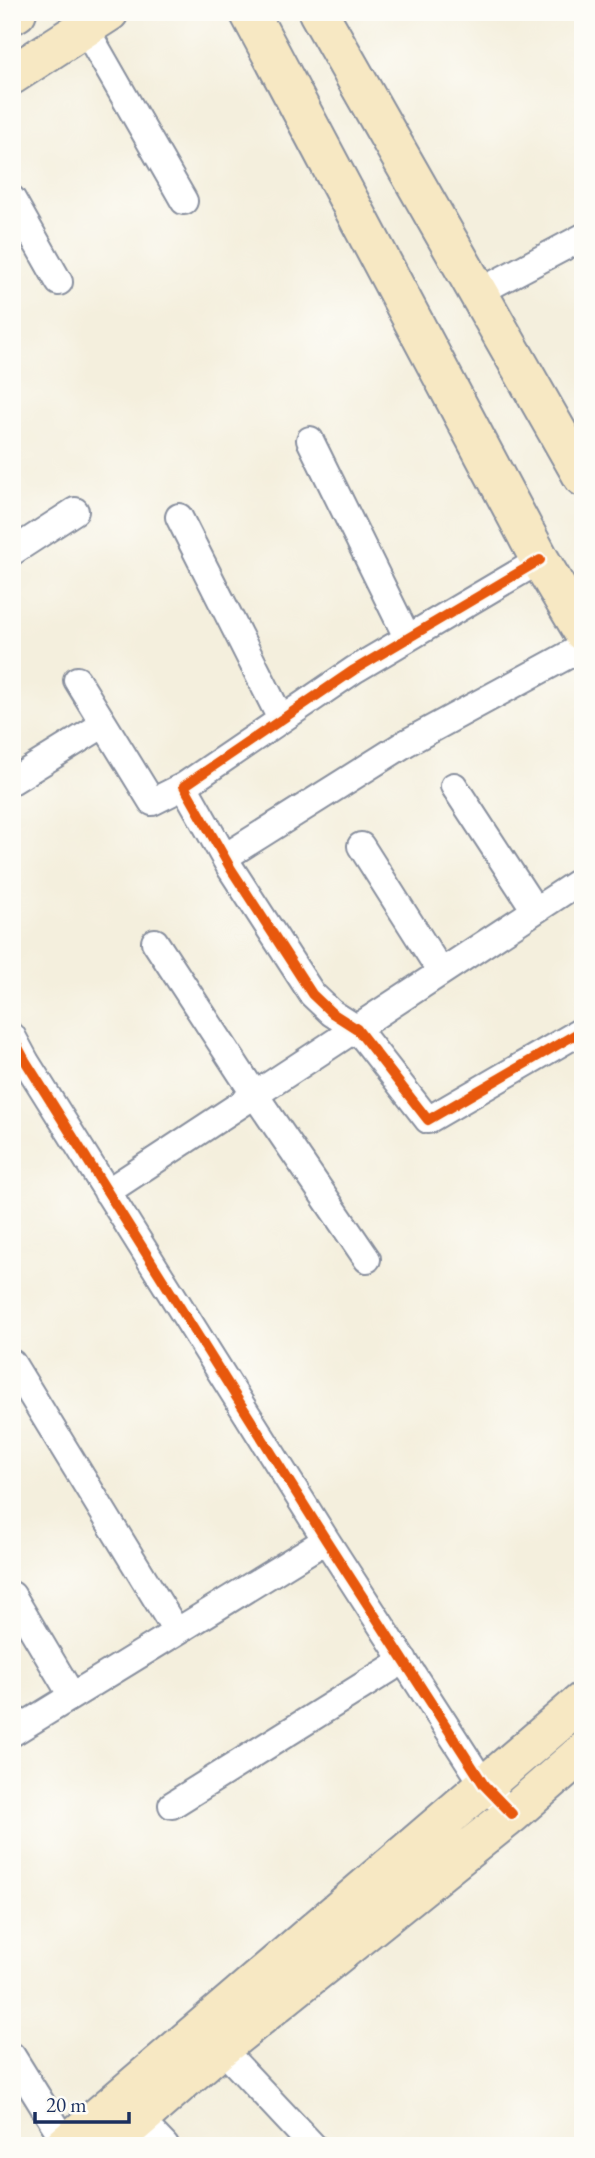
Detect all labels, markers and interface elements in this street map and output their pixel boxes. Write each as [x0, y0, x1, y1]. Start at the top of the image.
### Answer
scale bar [35, 2081, 130, 2125]
text: 20 m [46, 2091, 87, 2118]

